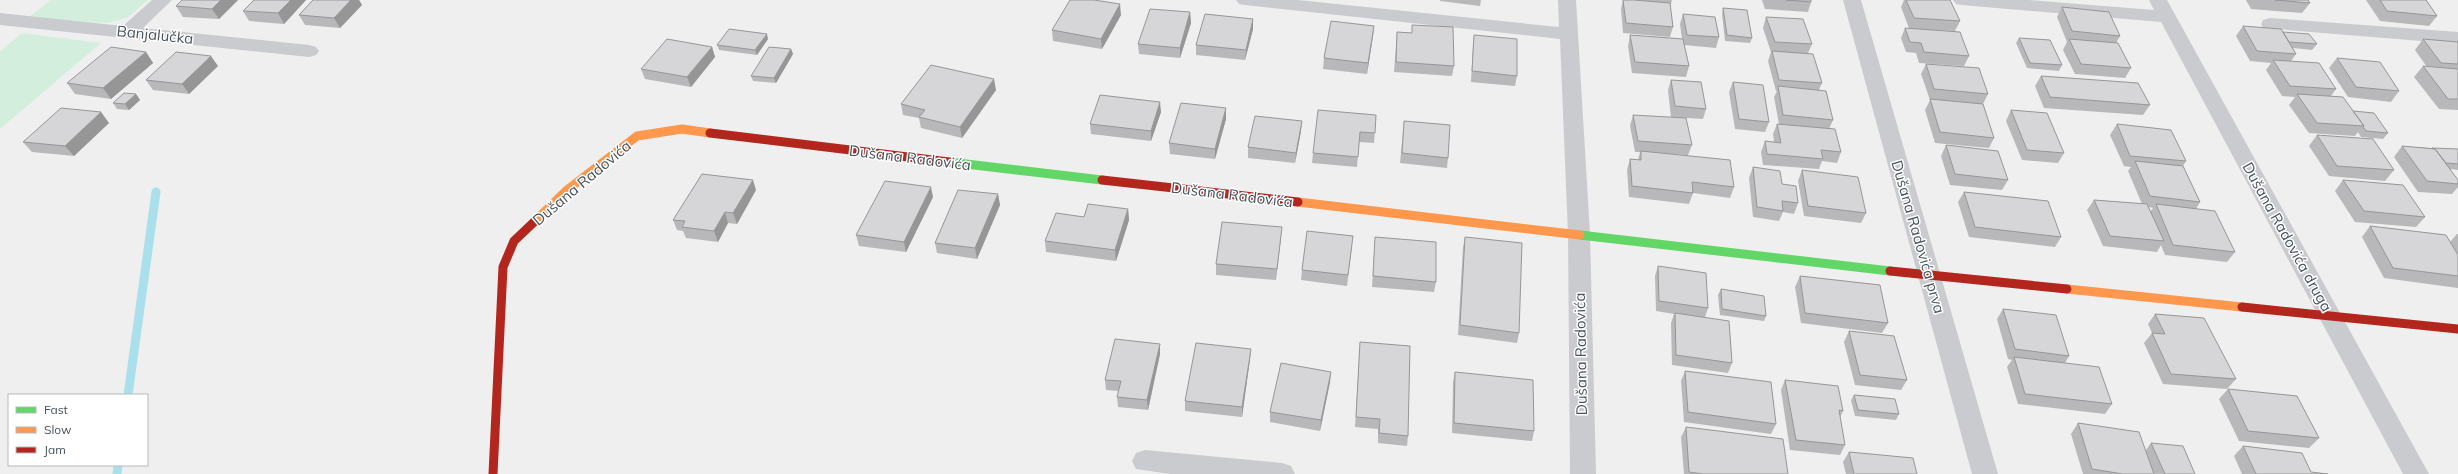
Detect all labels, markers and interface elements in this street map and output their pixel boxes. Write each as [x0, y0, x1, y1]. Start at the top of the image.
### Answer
street label: Banjalučka [116, 21, 194, 48]
street label: Dušana Radovića [529, 136, 635, 229]
street label: Dušana Radovića [848, 141, 972, 174]
street label: Dušana Radovića prva [1888, 158, 1949, 316]
street label: Dušana Radovića druga [2238, 159, 2336, 315]
street label: Dušana Radovića [1170, 178, 1294, 211]
street label: Dušana Radovića [1570, 292, 1591, 416]
legend [8, 394, 148, 466]
text: Fast [44, 402, 68, 417]
text: Slow [44, 422, 72, 437]
text: Jam [44, 442, 66, 457]

